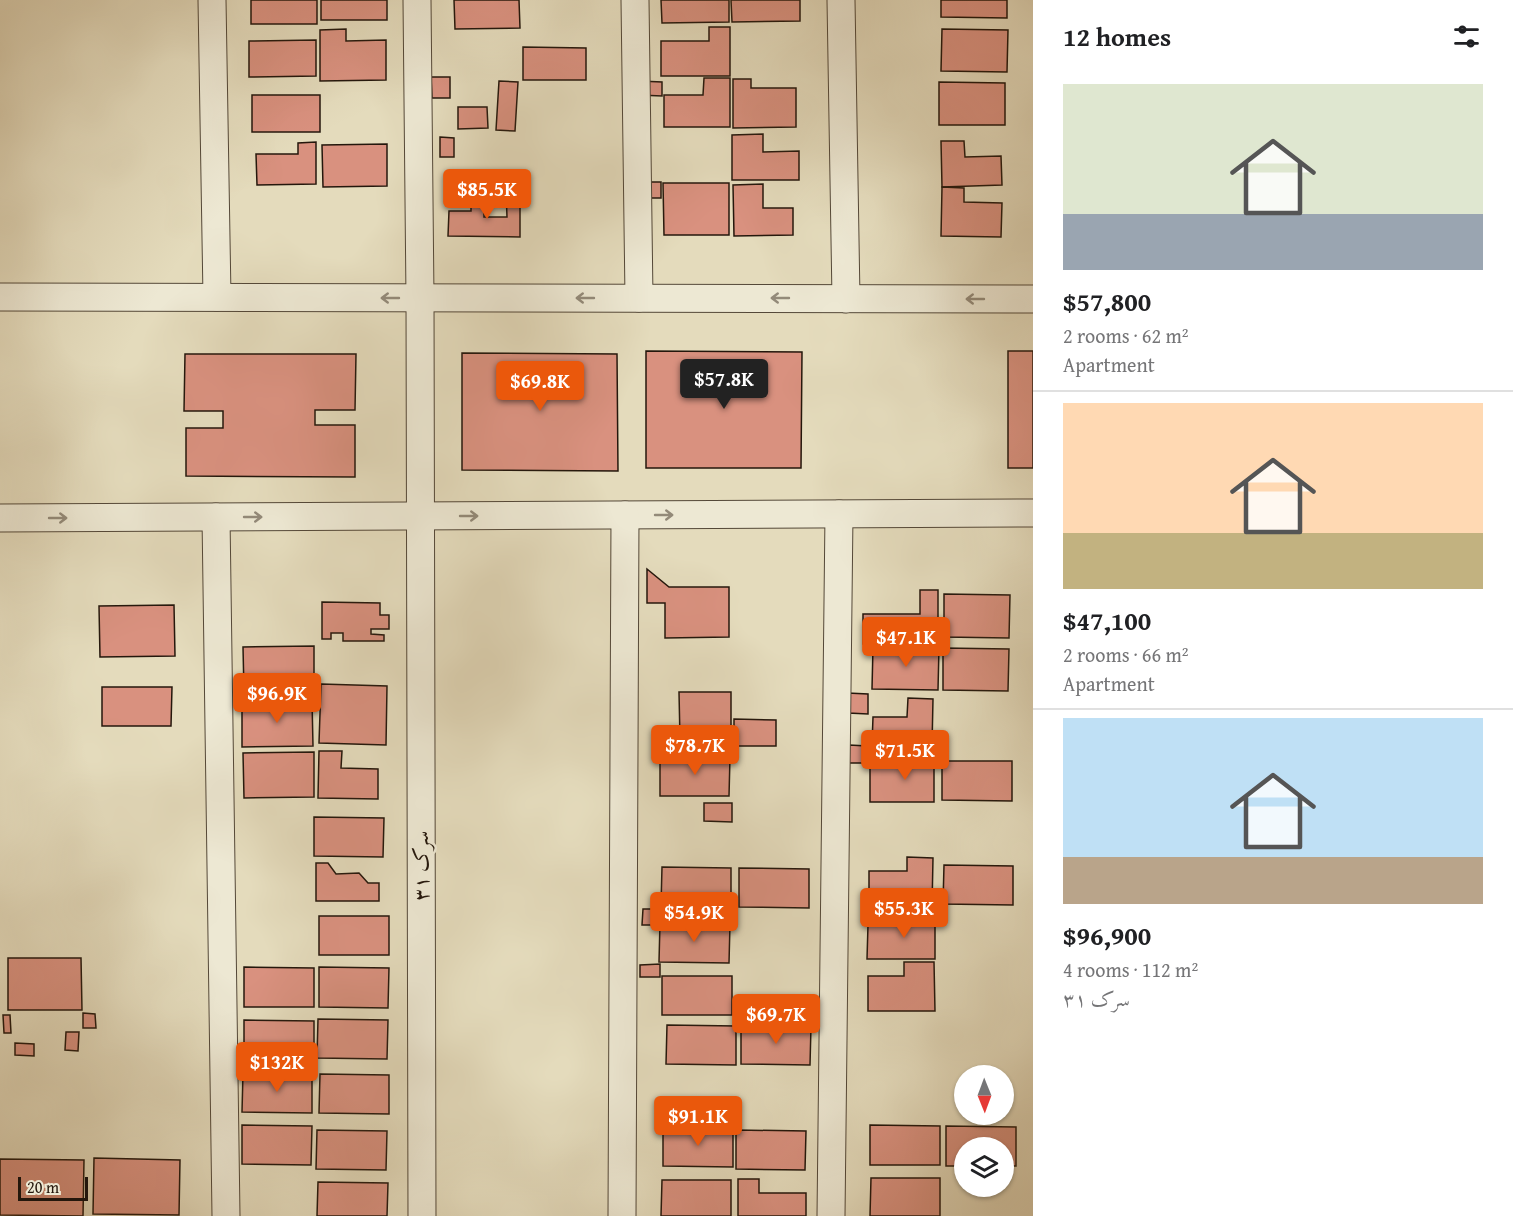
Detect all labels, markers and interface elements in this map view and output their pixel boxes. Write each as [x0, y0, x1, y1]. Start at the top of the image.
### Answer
text: 12 homes [1063, 17, 1171, 56]
icon: filters [1450, 20, 1483, 53]
icon: home [1219, 123, 1327, 231]
pin: $85.5K [438, 169, 536, 220]
text: $85.5K [457, 174, 517, 203]
text: $57,800 [1063, 282, 1151, 321]
one-way arrow [380, 292, 400, 304]
one-way arrow [575, 292, 595, 304]
one-way arrow [770, 292, 790, 304]
one-way arrow [965, 293, 985, 305]
text: 2 rooms · 62 m² [1063, 321, 1189, 350]
text: Apartment [1063, 350, 1155, 379]
pin: $57.8K [675, 359, 773, 410]
pin: $69.8K [491, 361, 589, 412]
text: $57.8K [694, 364, 754, 393]
text: $69.8K [510, 366, 570, 395]
icon: home [1219, 442, 1327, 550]
one-way arrow [654, 509, 674, 521]
one-way arrow [459, 510, 479, 522]
one-way arrow [243, 511, 263, 523]
one-way arrow [48, 512, 68, 523]
text: $47,100 [1063, 601, 1151, 640]
pin: $47.1K [857, 617, 955, 668]
text: $47.1K [876, 622, 936, 651]
text: 2 rooms · 66 m² [1063, 640, 1189, 669]
text: Apartment [1063, 669, 1155, 698]
pin: $96.9K [228, 673, 326, 724]
text: $96.9K [247, 678, 307, 707]
pin: $78.7K [646, 725, 744, 776]
text: $78.7K [665, 730, 725, 759]
pin: $71.5K [856, 730, 954, 781]
text: $71.5K [875, 735, 935, 764]
icon: home [1219, 757, 1327, 865]
street label: سرک ۳۱ [405, 831, 436, 901]
pin: $55.3K [855, 888, 953, 939]
pin: $54.9K [645, 892, 743, 943]
text: $55.3K [874, 893, 934, 922]
text: $54.9K [664, 897, 724, 926]
text: $96,900 [1063, 916, 1151, 955]
text: 4 rooms · 112 m² [1063, 955, 1198, 984]
text: سرک ۳۱ [1063, 984, 1130, 1013]
pin: $69.7K [727, 994, 825, 1045]
text: $69.7K [746, 999, 806, 1028]
pin: $132K [235, 1042, 319, 1093]
text: $132K [250, 1047, 304, 1076]
north arrow [954, 1065, 1014, 1125]
map controls [954, 1065, 1014, 1197]
pin: $91.1K [649, 1096, 747, 1147]
text: $91.1K [668, 1101, 728, 1130]
button: layers [954, 1137, 1014, 1197]
scale bar [18, 1174, 88, 1202]
text: 20 m [27, 1175, 59, 1199]

